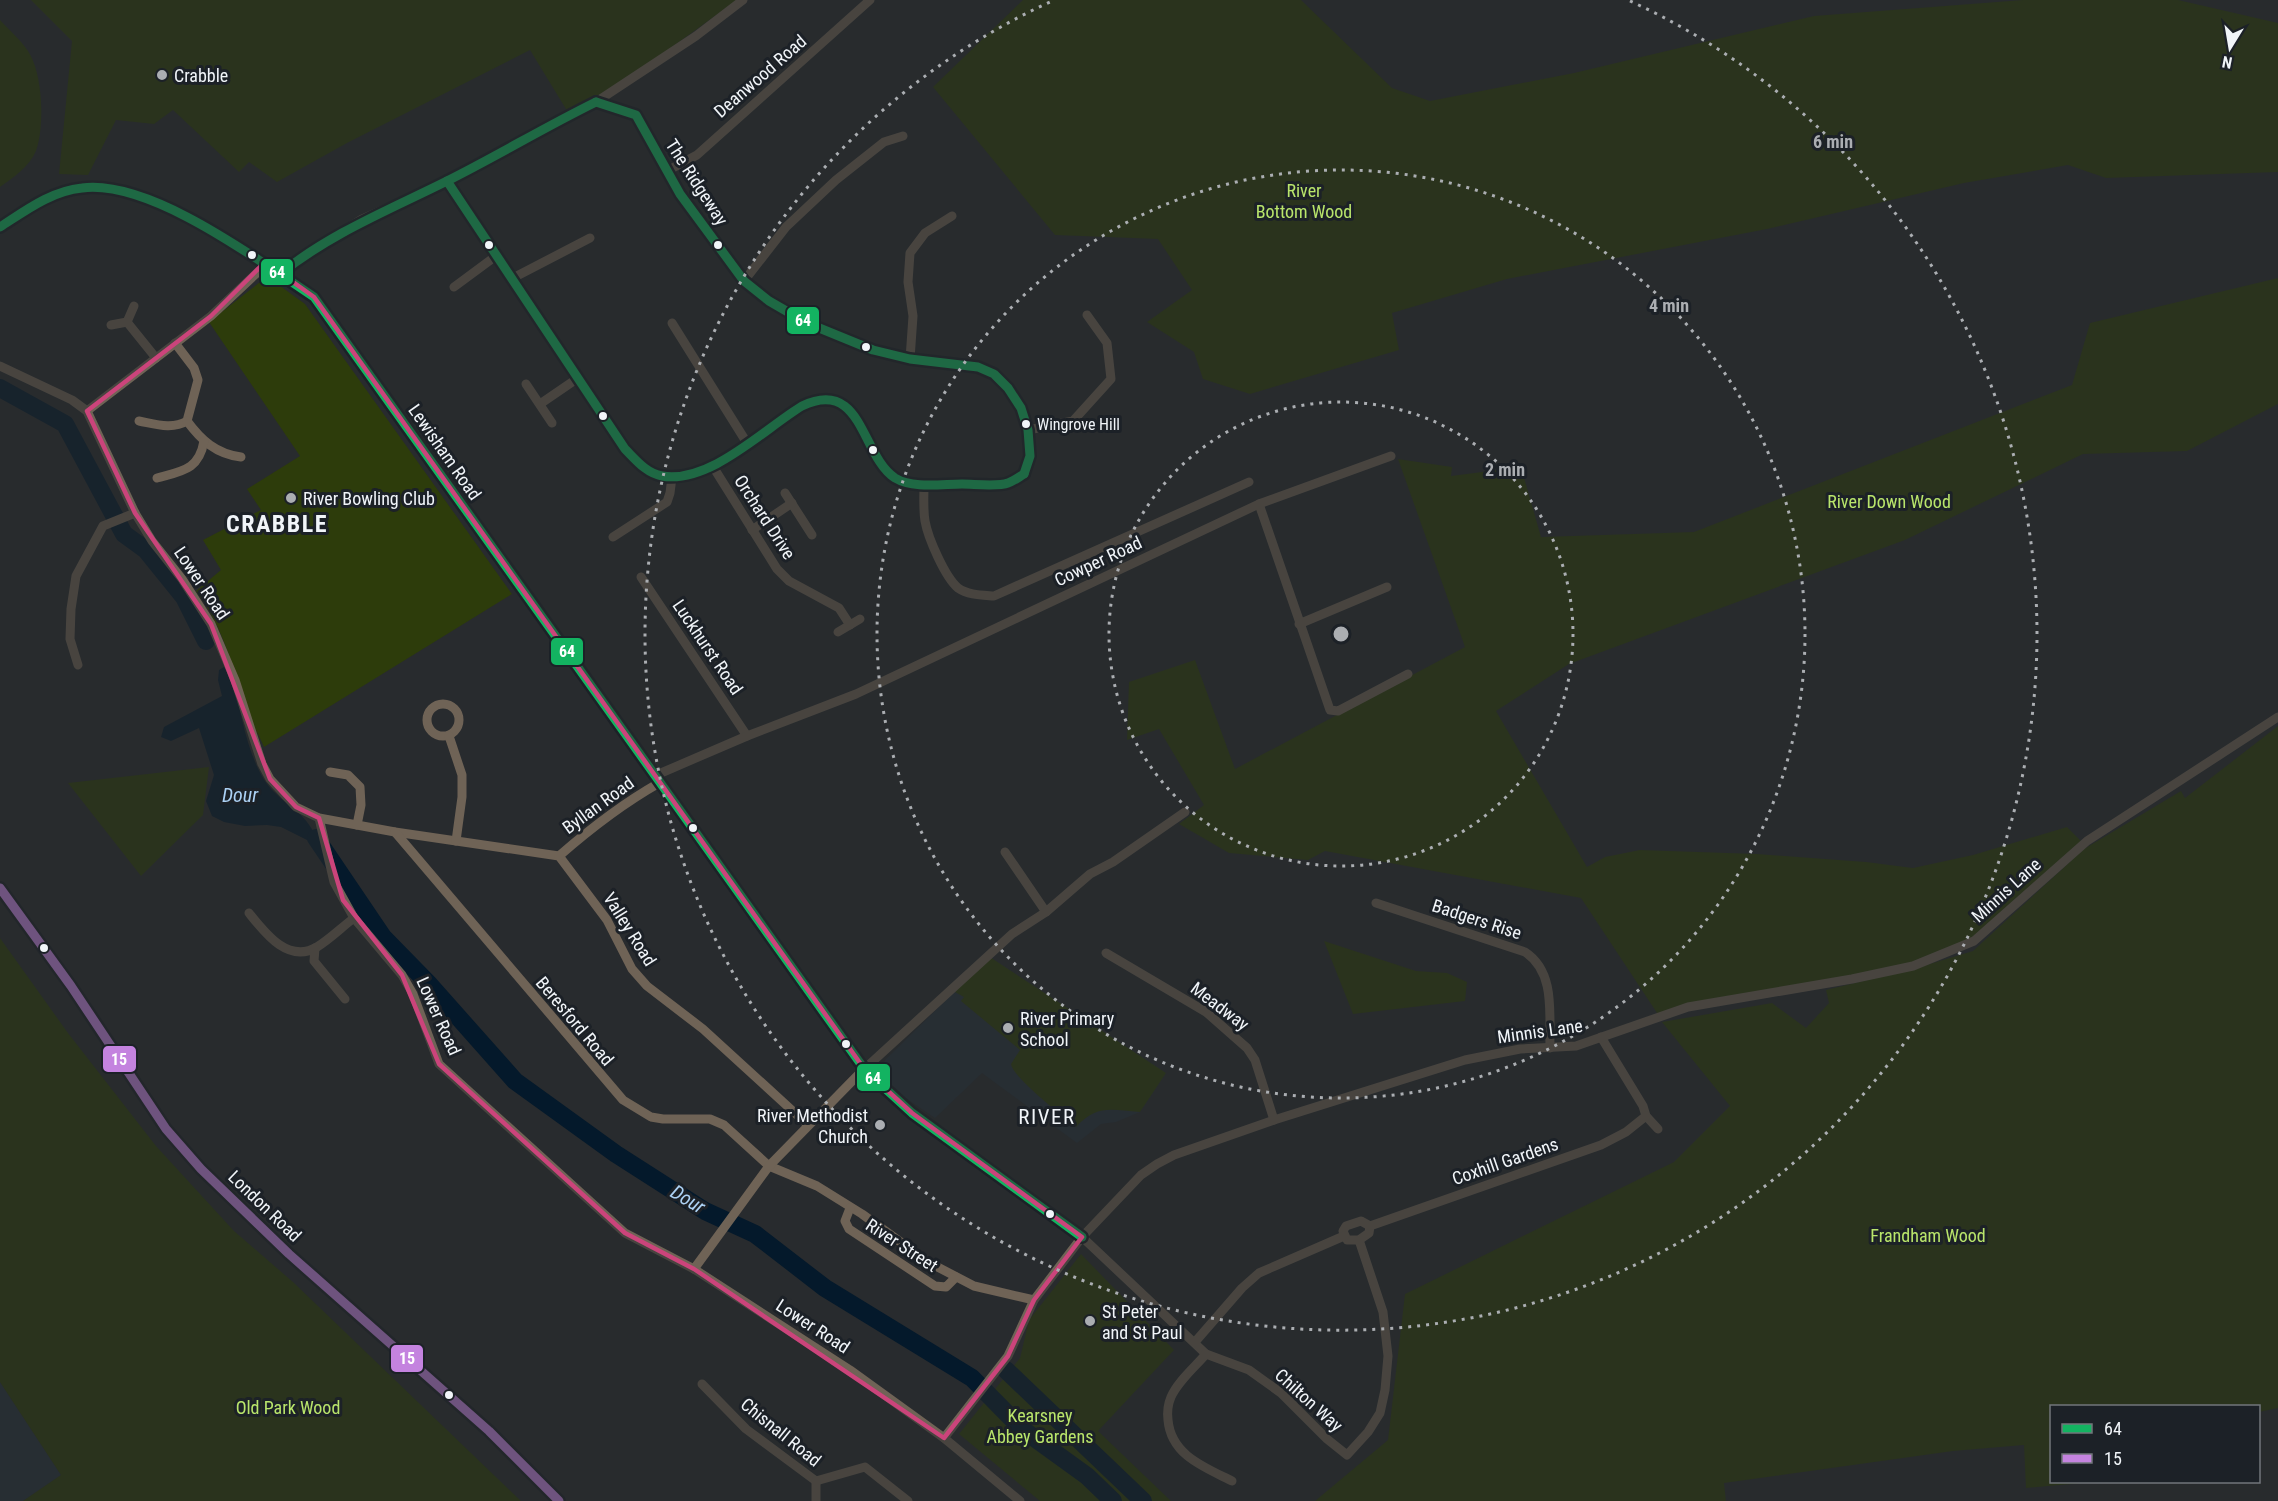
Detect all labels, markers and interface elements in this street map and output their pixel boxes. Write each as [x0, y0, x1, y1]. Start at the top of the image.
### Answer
north arrow [2200, 18, 2260, 78]
street label: Deanwood Road [710, 30, 810, 122]
text: N [2221, 52, 2234, 72]
place label: Crabble [174, 65, 228, 86]
marker: Crabble [155, 68, 169, 82]
text: 6 min [1813, 131, 1853, 152]
street label: The Ridgeway [661, 135, 733, 229]
park label: River Bottom Wood [1256, 180, 1352, 222]
unlabelled marker [483, 239, 495, 251]
unlabelled marker [712, 239, 724, 251]
unlabelled marker [246, 249, 258, 261]
line badge: 64 [260, 258, 294, 286]
text: 64 [269, 263, 285, 282]
text: 4 min [1649, 295, 1689, 316]
line badge: 64 [786, 306, 820, 335]
text: 64 [795, 311, 811, 330]
unlabelled marker [860, 341, 872, 353]
street label: Lewisham Road [404, 400, 486, 504]
unlabelled marker [597, 410, 609, 422]
place label: Wingrove Hill [1037, 415, 1120, 434]
marker: Wingrove Hill [1020, 418, 1032, 430]
unlabelled marker [867, 444, 879, 456]
text: 2 min [1485, 459, 1525, 480]
street label: Orchard Drive [730, 471, 800, 563]
place label: River Bowling Club [303, 488, 435, 509]
marker: River Bowling Club [284, 491, 298, 505]
park label: River Down Wood [1827, 491, 1951, 512]
district label: CRABBLE [226, 510, 328, 538]
street label: Cowper Road [1051, 532, 1145, 590]
street label: Lower Road [170, 543, 234, 623]
street label: Luckhurst Road [669, 596, 747, 698]
centre of rings [1331, 624, 1351, 644]
line badge: 64 [550, 637, 584, 666]
text: 64 [559, 642, 575, 661]
street label: Byllan Road [558, 772, 638, 838]
water label: Dour [222, 783, 259, 807]
unlabelled marker [687, 822, 699, 834]
street label: Minnis Lane [1967, 853, 2045, 927]
street label: Valley Road [599, 888, 661, 970]
street label: Badgers Rise [1430, 895, 1524, 943]
unlabelled marker [38, 942, 50, 954]
street label: Beresford Road [532, 972, 618, 1070]
street label: Lower Road [412, 974, 466, 1058]
street label: Meadway [1187, 977, 1254, 1035]
place label: River Primary School [1020, 1008, 1115, 1050]
street label: Minnis Lane [1496, 1015, 1584, 1047]
marker: River Primary School [1001, 1021, 1015, 1035]
unlabelled marker [840, 1038, 852, 1050]
line badge: 15 [102, 1045, 137, 1073]
text: 15 [111, 1050, 127, 1069]
line badge: 64 [856, 1063, 891, 1092]
text: 64 [865, 1069, 881, 1088]
place label: River Methodist Church [757, 1105, 868, 1147]
district label: RIVER [1018, 1105, 1076, 1129]
marker: River Methodist Church [873, 1118, 887, 1132]
street label: Coxhill Gardens [1449, 1133, 1561, 1189]
street label: London Road [224, 1166, 306, 1246]
water label: Dour [666, 1179, 711, 1219]
unlabelled marker [1044, 1208, 1056, 1220]
street label: River Street [862, 1214, 942, 1276]
park label: Frandham Wood [1870, 1225, 1986, 1246]
street label: Lower Road [772, 1294, 854, 1358]
place label: St Peter and St Paul [1102, 1301, 1183, 1343]
marker: St Peter and St Paul [1083, 1314, 1097, 1328]
line badge: 15 [390, 1344, 424, 1373]
text: 15 [399, 1349, 415, 1368]
street label: Chilton Way [1271, 1364, 1347, 1436]
unlabelled marker [443, 1389, 455, 1401]
street label: Chisnall Road [737, 1393, 825, 1471]
park label: Old Park Wood [236, 1397, 340, 1418]
park label: Kearsney Abbey Gardens [987, 1405, 1093, 1447]
legend [2050, 1405, 2260, 1483]
text: 64 [2104, 1418, 2122, 1439]
text: 15 [2104, 1448, 2122, 1469]

